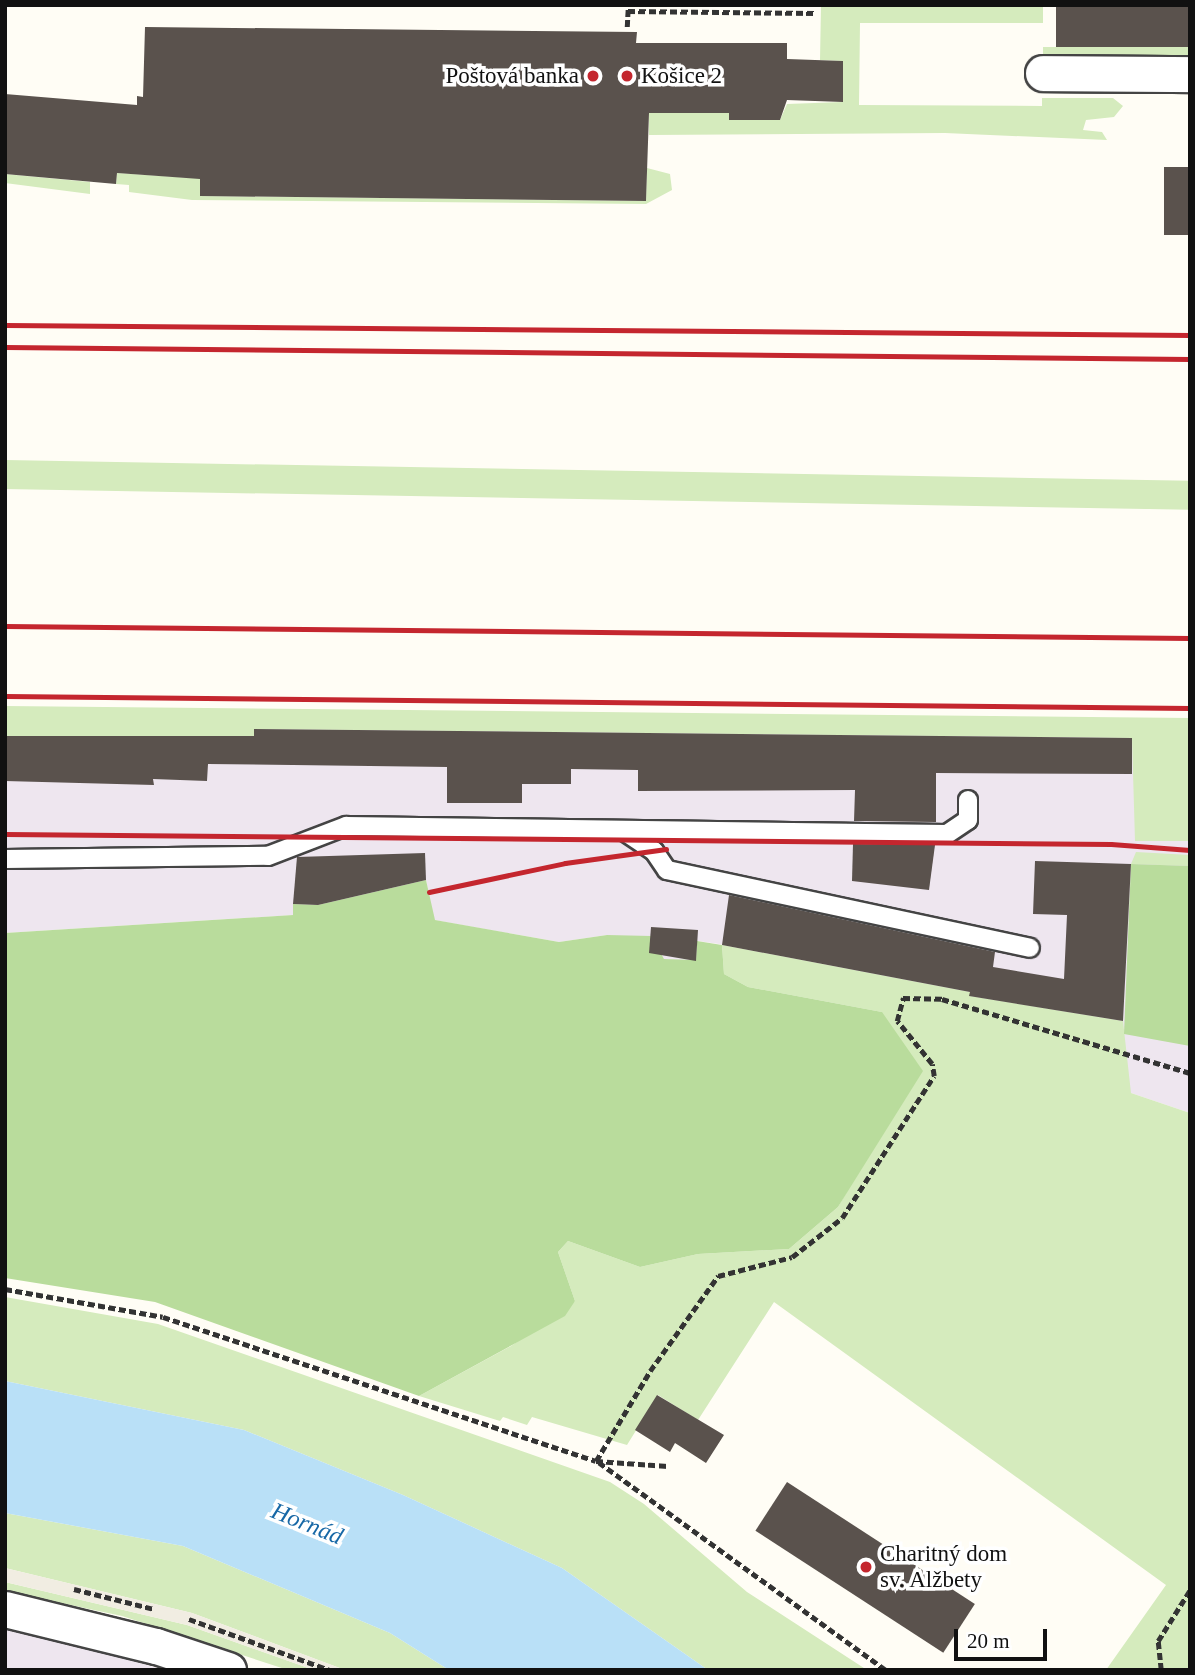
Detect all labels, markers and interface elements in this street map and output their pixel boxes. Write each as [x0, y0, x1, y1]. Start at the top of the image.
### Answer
place label: Poštová banka [445, 62, 579, 90]
place label: Košice 2 [641, 62, 722, 90]
marker: Poštová banka [585, 68, 601, 84]
marker: Košice 2 [619, 68, 635, 84]
water label: Hornád [267, 1497, 347, 1551]
place label: Charitný dom sv. Alžbety [880, 1540, 1007, 1594]
marker: Charitný dom sv. Alžbety [858, 1559, 874, 1575]
scale bar [957, 1616, 1050, 1660]
text: 20 m [967, 1629, 1010, 1653]

